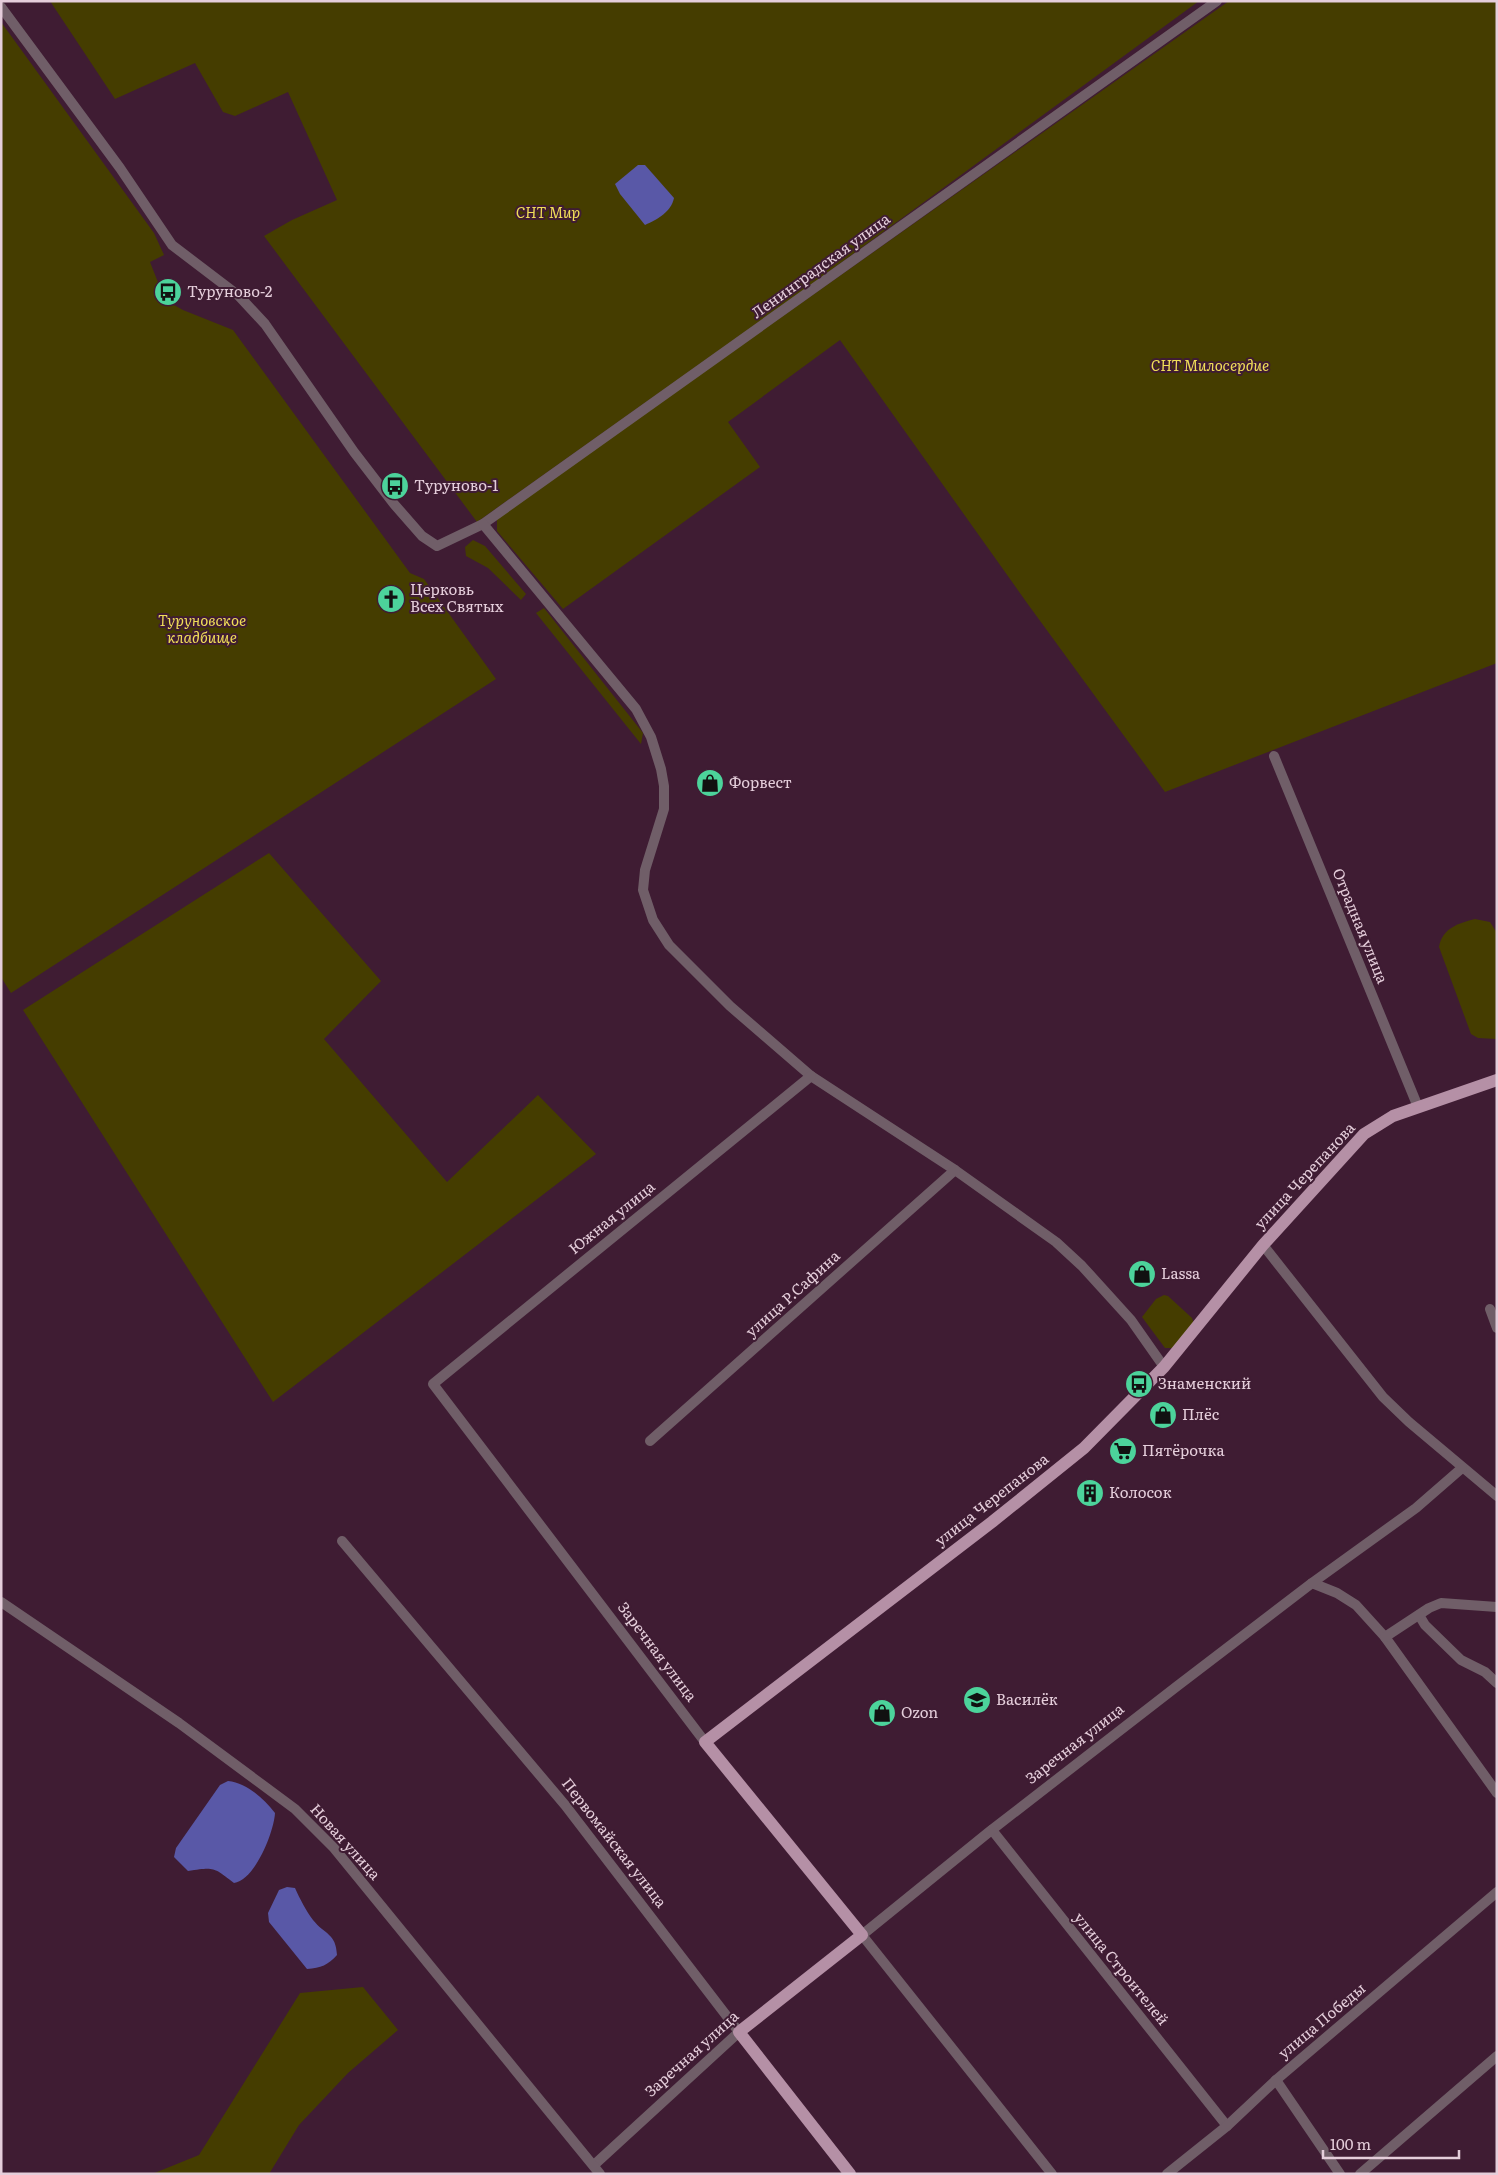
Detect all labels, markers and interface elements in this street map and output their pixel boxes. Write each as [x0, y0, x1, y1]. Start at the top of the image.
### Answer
park label: СНТ Мир [516, 200, 580, 223]
street label: Ленинградская улица [746, 206, 895, 323]
bus stop icon: Туруново-2 [153, 277, 183, 307]
place label: Туруново-2 [187, 279, 273, 302]
park label: СНТ Милосердие [1151, 353, 1269, 376]
bus stop icon: Туруново-1 [380, 471, 410, 501]
place label: Туруново-1 [414, 473, 498, 496]
place label: Церковь Всех Святых [410, 577, 504, 617]
church icon: Церковь Всех Святых [376, 584, 406, 614]
park label: Туруновское кладбище [158, 608, 246, 648]
shop icon: Форвест [695, 768, 725, 798]
place label: Форвест [729, 770, 792, 793]
street label: Отрадная улица [1328, 864, 1395, 988]
street label: улица Черепанова [1248, 1116, 1360, 1234]
street label: Южная улица [563, 1174, 660, 1259]
street label: улица Р.Сафина [740, 1243, 845, 1342]
shop icon: Lassa [1127, 1259, 1157, 1289]
place label: Lassa [1161, 1261, 1201, 1284]
bus stop icon: Знаменский [1124, 1369, 1154, 1399]
place label: Знаменский [1158, 1371, 1251, 1394]
shop icon: Плёс [1148, 1400, 1178, 1430]
place label: Плёс [1182, 1402, 1220, 1425]
supermarket icon: Пятёрочка [1108, 1436, 1138, 1466]
place label: Пятёрочка [1142, 1438, 1226, 1461]
street label: улица Черепанова [929, 1446, 1054, 1551]
building icon: Колосок [1075, 1478, 1105, 1508]
place label: Колосок [1109, 1480, 1172, 1503]
street label: Заречная улица [613, 1596, 704, 1707]
school or university icon: Василёк [962, 1685, 992, 1715]
place label: Василёк [996, 1687, 1058, 1710]
street label: Заречная улица [1020, 1696, 1129, 1789]
shop icon: Ozon [867, 1698, 897, 1728]
place label: Ozon [901, 1700, 938, 1723]
street label: Первомайская улица [557, 1772, 674, 1913]
street label: Новая улица [305, 1798, 387, 1885]
street label: улица Строителей [1069, 1906, 1175, 2030]
street label: улица Победы [1272, 1976, 1370, 2063]
street label: Заречная улица [639, 2004, 744, 2101]
scale bar [1323, 2128, 1459, 2160]
text: 100 m [1330, 2132, 1371, 2155]

